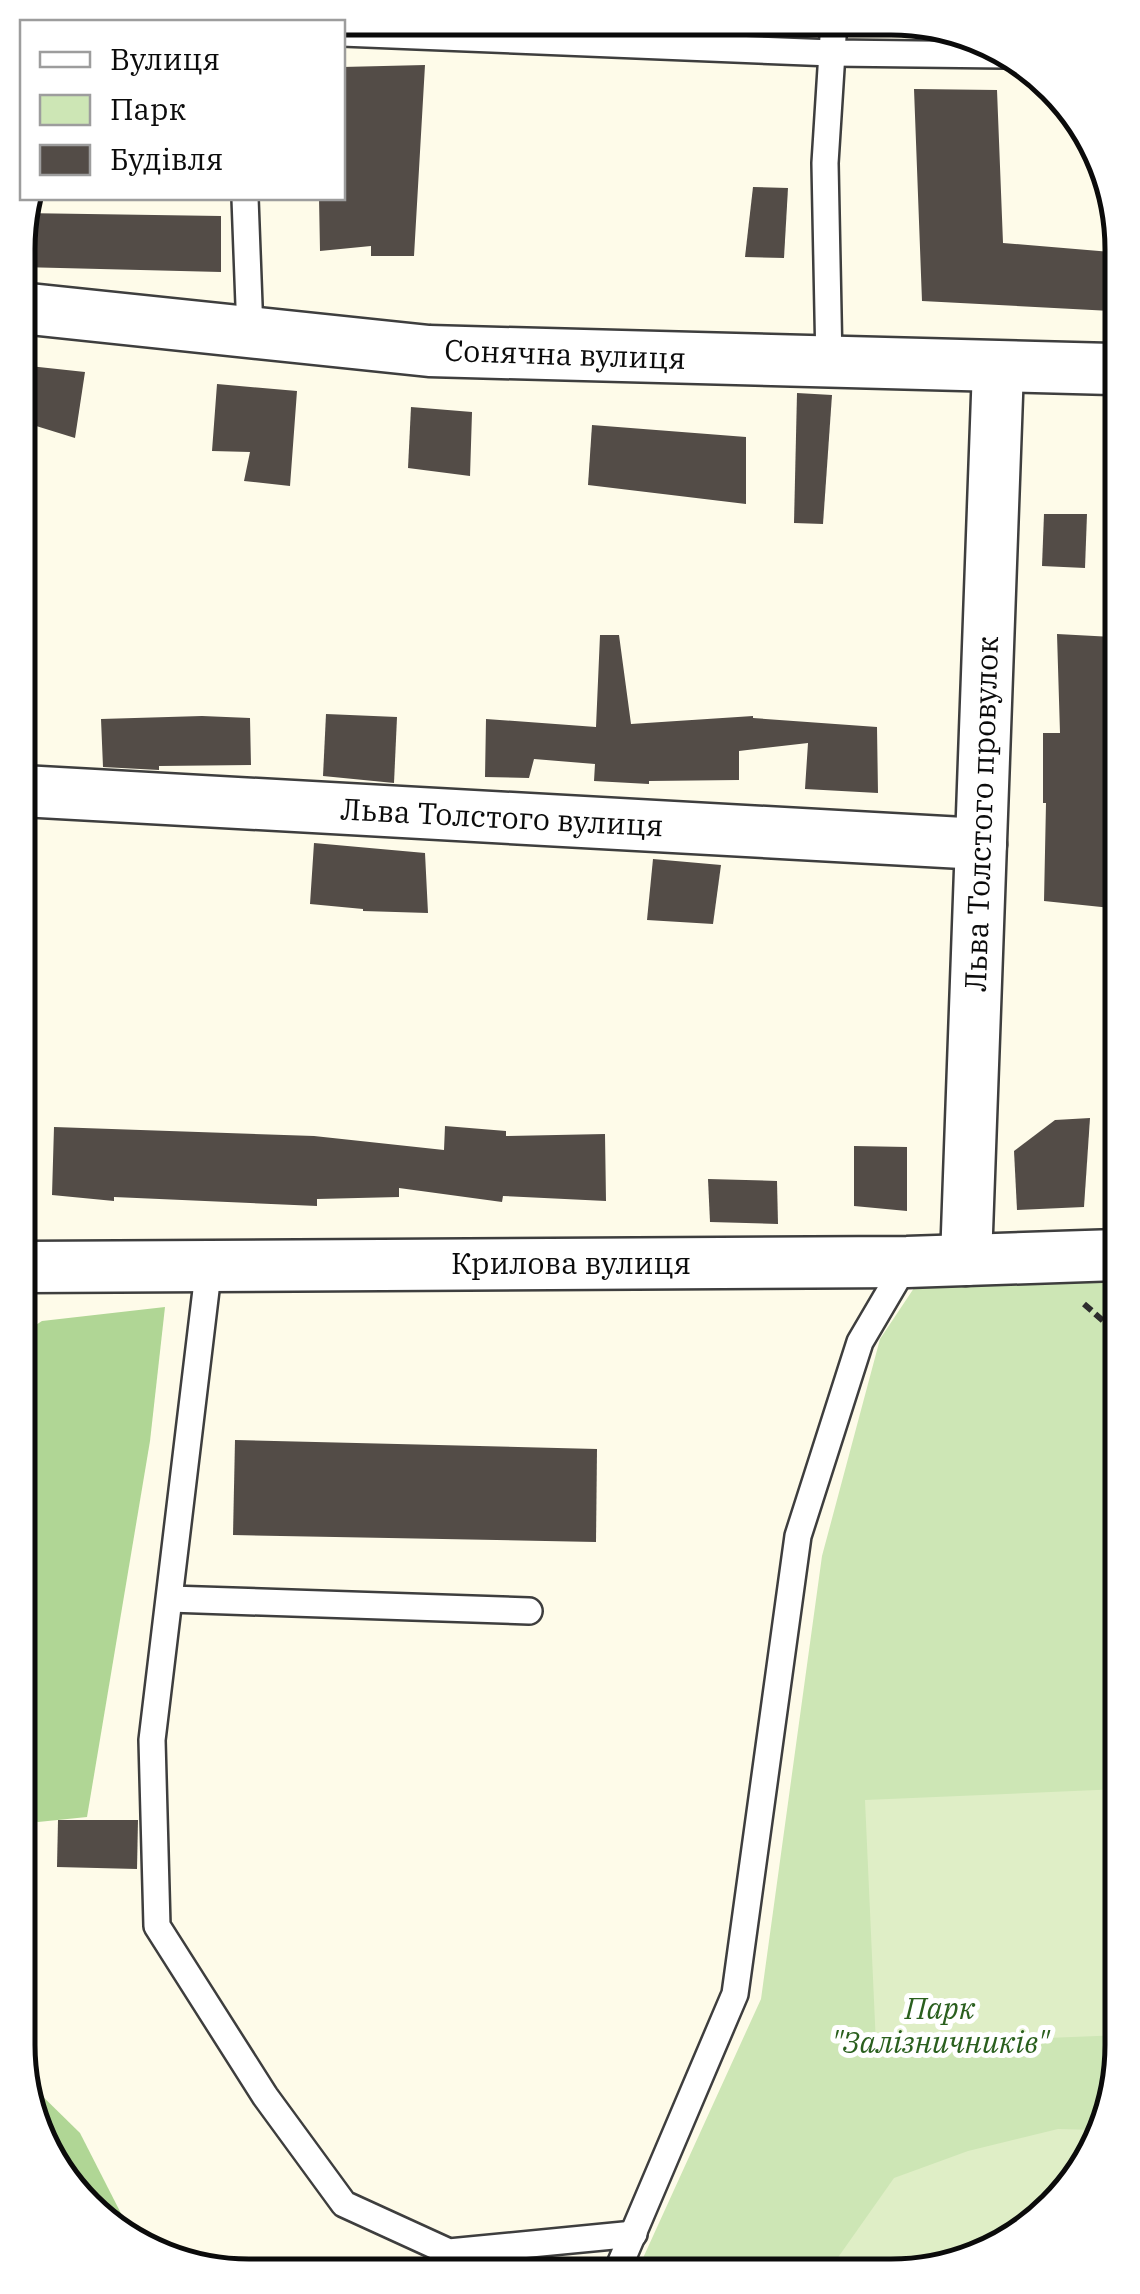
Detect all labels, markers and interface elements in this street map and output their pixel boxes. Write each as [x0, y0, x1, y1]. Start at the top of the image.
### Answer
legend [20, 20, 345, 200]
text: Вулиця [110, 39, 220, 78]
text: Парк [110, 89, 186, 128]
text: Будівля [110, 139, 223, 178]
street label: Сонячна вулиця [444, 330, 687, 377]
street label: Льва Толстого провулок [955, 636, 1006, 992]
street label: Льва Толстого вулиця [340, 789, 664, 844]
street label: Крилова вулиця [451, 1243, 691, 1282]
park label: Парк "Залізничників" [831, 1988, 1051, 2061]

